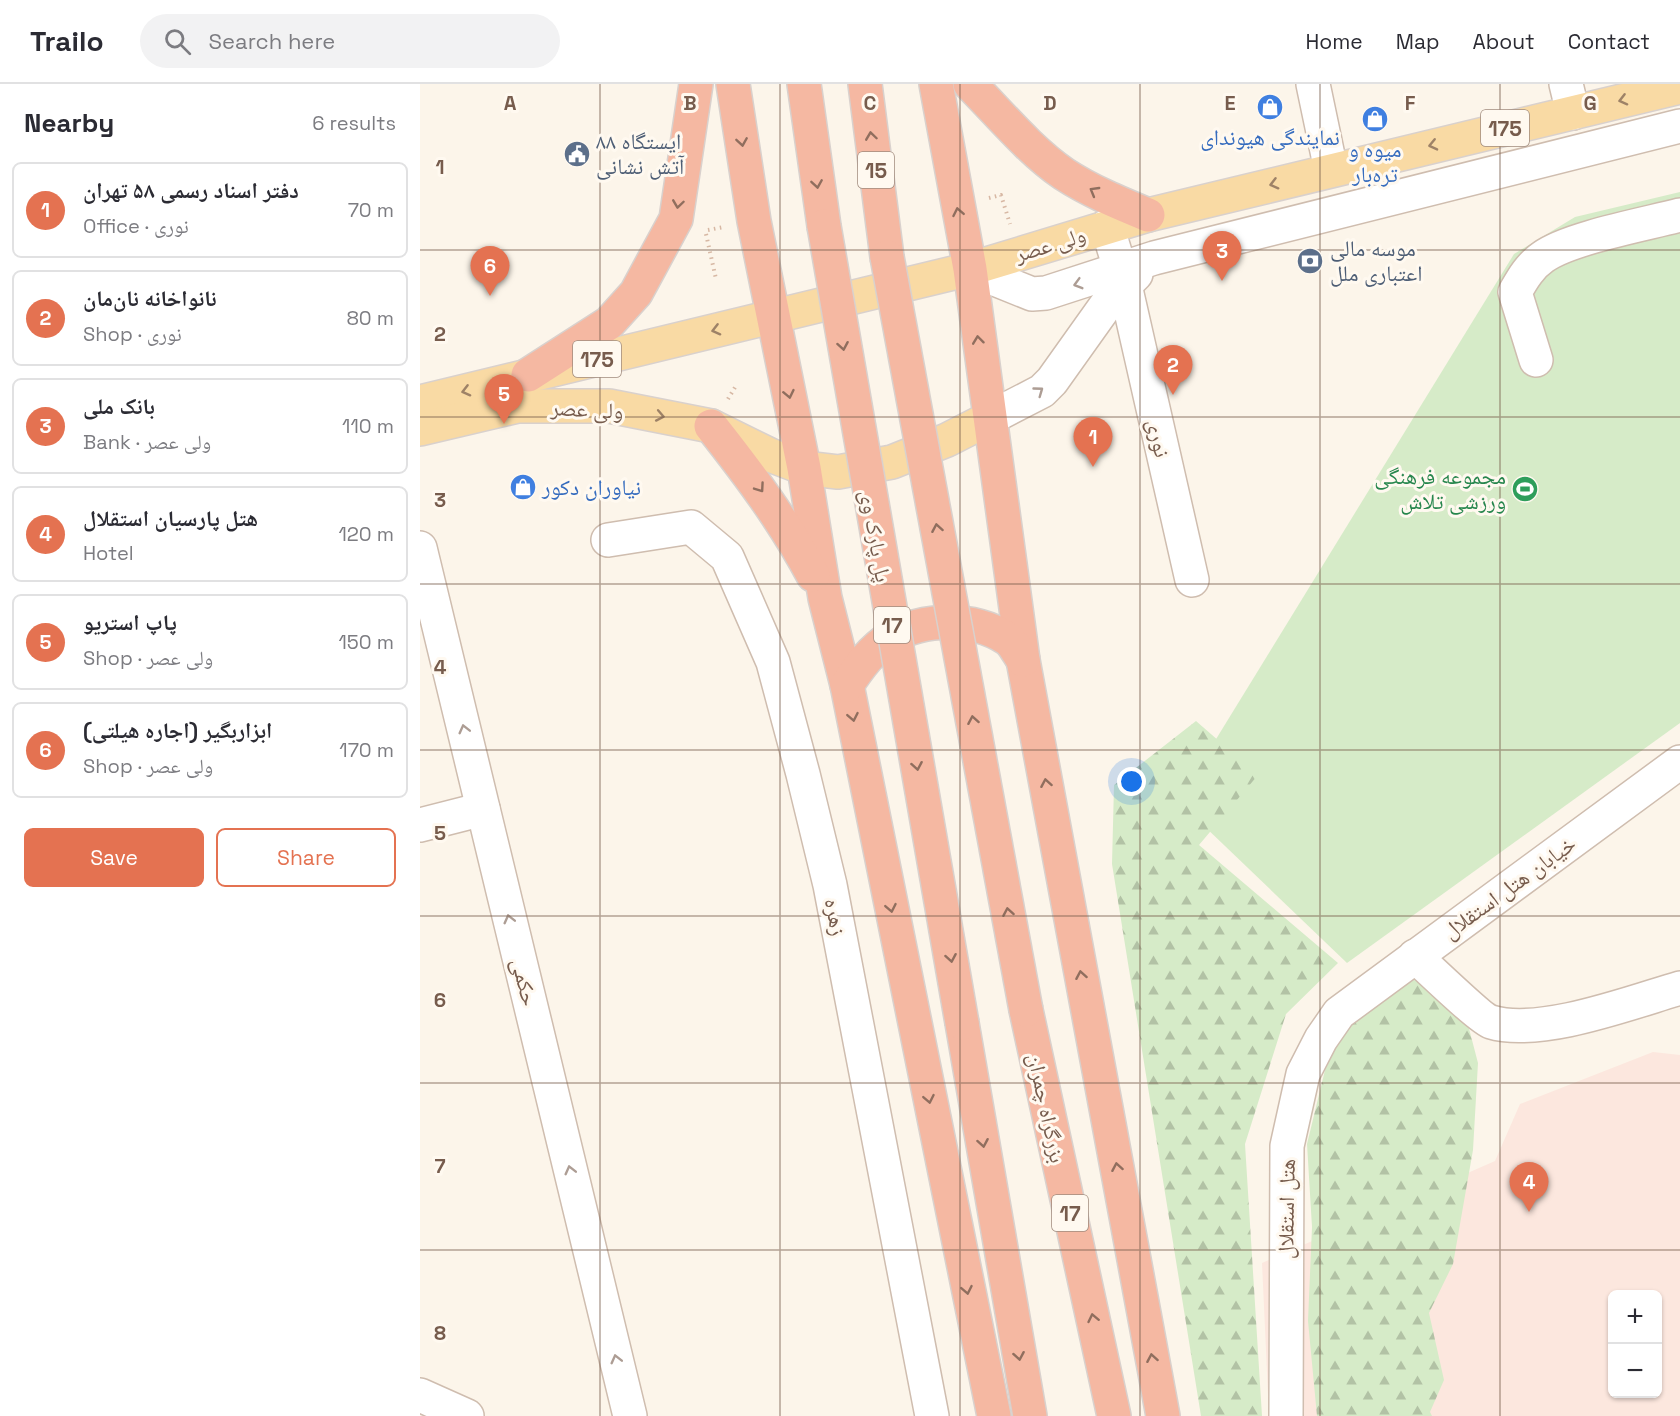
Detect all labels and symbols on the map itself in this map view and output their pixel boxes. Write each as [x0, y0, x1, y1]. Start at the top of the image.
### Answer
text: A [504, 90, 517, 116]
text: B [683, 90, 697, 116]
text: C [864, 90, 877, 116]
text: D [1043, 90, 1057, 116]
text: E [1224, 90, 1236, 116]
text: F [1405, 90, 1416, 116]
text: G [1583, 90, 1597, 116]
shop icon: نمایندگی هیوندای [1255, 92, 1285, 122]
one-way arrow [1618, 93, 1628, 106]
shop icon: میوه و تره‌بار [1360, 104, 1390, 134]
road number: 175 [1481, 110, 1529, 146]
place label: نمایندگی هیوندای [1200, 123, 1340, 151]
place label: ایستگاه ۸۸ آتش نشانی [596, 127, 685, 180]
one-way arrow [865, 132, 878, 141]
place label: میوه و تره‌بار [1348, 135, 1402, 188]
one-way arrow [735, 136, 748, 146]
one-way arrow [1429, 138, 1439, 151]
public building icon: ایستگاه ۸۸ آتش نشانی [562, 139, 592, 169]
road number: 15 [858, 152, 894, 188]
text: 1 [435, 154, 445, 180]
one-way arrow [1269, 177, 1279, 190]
one-way arrow [811, 179, 823, 188]
one-way arrow [1090, 187, 1100, 198]
one-way arrow [673, 200, 685, 209]
one-way arrow [952, 207, 965, 217]
street label: ولی عصر [1010, 220, 1089, 268]
pin: 3 [1202, 232, 1242, 281]
place label: موسه مالی اعتباری ملل [1330, 234, 1422, 287]
pin: 6 [470, 246, 510, 296]
bank icon: موسه مالی اعتباری ملل [1295, 246, 1325, 276]
one-way arrow [1073, 277, 1084, 289]
text: 2 [434, 321, 446, 347]
one-way arrow [711, 322, 721, 335]
one-way arrow [973, 335, 985, 345]
road number: 175 [573, 341, 621, 377]
one-way arrow [836, 342, 848, 351]
pin: 2 [1154, 346, 1192, 395]
pin: 5 [484, 374, 524, 424]
one-way arrow [461, 383, 471, 396]
one-way arrow [1033, 387, 1044, 398]
one-way arrow [782, 388, 795, 398]
street label: ولی عصر [549, 393, 624, 425]
one-way arrow [655, 409, 665, 422]
street label: نوری [1141, 416, 1177, 460]
pin: 1 [1074, 418, 1112, 467]
place label: مجموعه فرهنگی ورزشی تلاش [1374, 462, 1506, 515]
shop icon: نیاوران دکور [508, 472, 538, 502]
place label: نیاوران دکور [541, 473, 641, 501]
sports icon: مجموعه فرهنگی ورزشی تلاش [1510, 474, 1540, 504]
one-way arrow [753, 482, 764, 493]
text: 3 [434, 487, 446, 513]
street label: پل پارک وی [854, 488, 898, 584]
one-way arrow [931, 523, 944, 533]
road number: 17 [874, 607, 910, 643]
text: 4 [434, 654, 447, 680]
one-way arrow [846, 711, 859, 721]
one-way arrow [967, 715, 980, 725]
one-way arrow [458, 724, 471, 734]
one-way arrow [910, 761, 922, 771]
your location [1117, 767, 1146, 796]
one-way arrow [1040, 779, 1053, 789]
text: 5 [434, 820, 446, 846]
street label: خیابان هتل استقلال [1437, 829, 1581, 945]
street label: زهره [819, 896, 853, 938]
one-way arrow [884, 902, 897, 912]
one-way arrow [1002, 907, 1015, 917]
one-way arrow [504, 914, 517, 924]
one-way arrow [944, 953, 956, 963]
street label: حکمی [506, 955, 544, 1009]
one-way arrow [1075, 970, 1088, 980]
text: 6 [434, 987, 446, 1013]
street label: بزرگراه چمران [1022, 1051, 1072, 1165]
one-way arrow [922, 1094, 935, 1104]
one-way arrow [976, 1137, 989, 1147]
text: 7 [434, 1153, 446, 1179]
street label: هتل استقلال [1271, 1159, 1301, 1259]
one-way arrow [1111, 1162, 1124, 1172]
pin: 4 [1510, 1162, 1548, 1212]
one-way arrow [565, 1165, 578, 1175]
road number: 17 [1052, 1195, 1088, 1231]
one-way arrow [960, 1285, 973, 1295]
one-way arrow [1087, 1313, 1100, 1323]
text: 8 [434, 1320, 446, 1346]
one-way arrow [1013, 1351, 1025, 1360]
one-way arrow [610, 1354, 623, 1364]
one-way arrow [1146, 1354, 1159, 1364]

